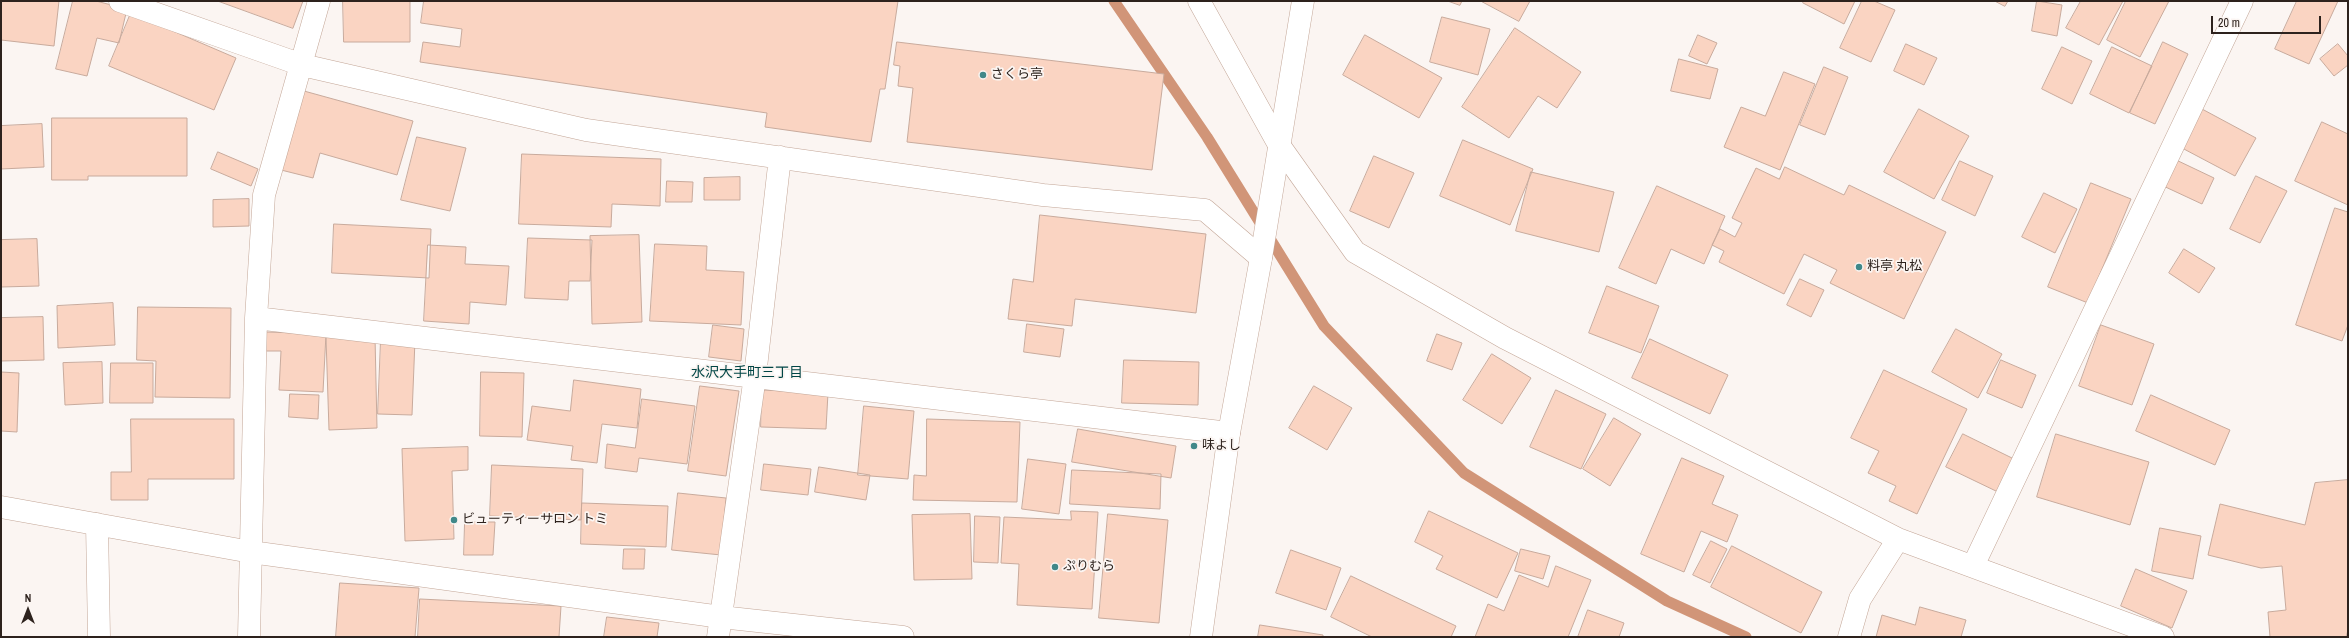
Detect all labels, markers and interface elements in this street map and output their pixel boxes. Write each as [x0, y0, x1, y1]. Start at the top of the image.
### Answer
scale bar [2213, 8, 2323, 34]
text: 20 m [2218, 15, 2240, 31]
place label: さくら亭 [991, 67, 1043, 83]
marker: さくら亭 [978, 70, 988, 80]
place label: 料亭 丸松 [1867, 259, 1922, 275]
marker: 料亭 丸松 [1854, 262, 1864, 272]
district label: 水沢大手町三丁目 [691, 365, 803, 381]
place label: 味よし [1202, 438, 1241, 454]
marker: 味よし [1189, 441, 1199, 451]
place label: ビューティーサロン トミ [462, 512, 608, 528]
marker: ビューティーサロン トミ [449, 515, 459, 525]
place label: ぷりむら [1063, 559, 1115, 575]
marker: ぷりむら [1050, 562, 1060, 572]
north arrow [8, 590, 48, 630]
text: N [25, 591, 31, 605]

